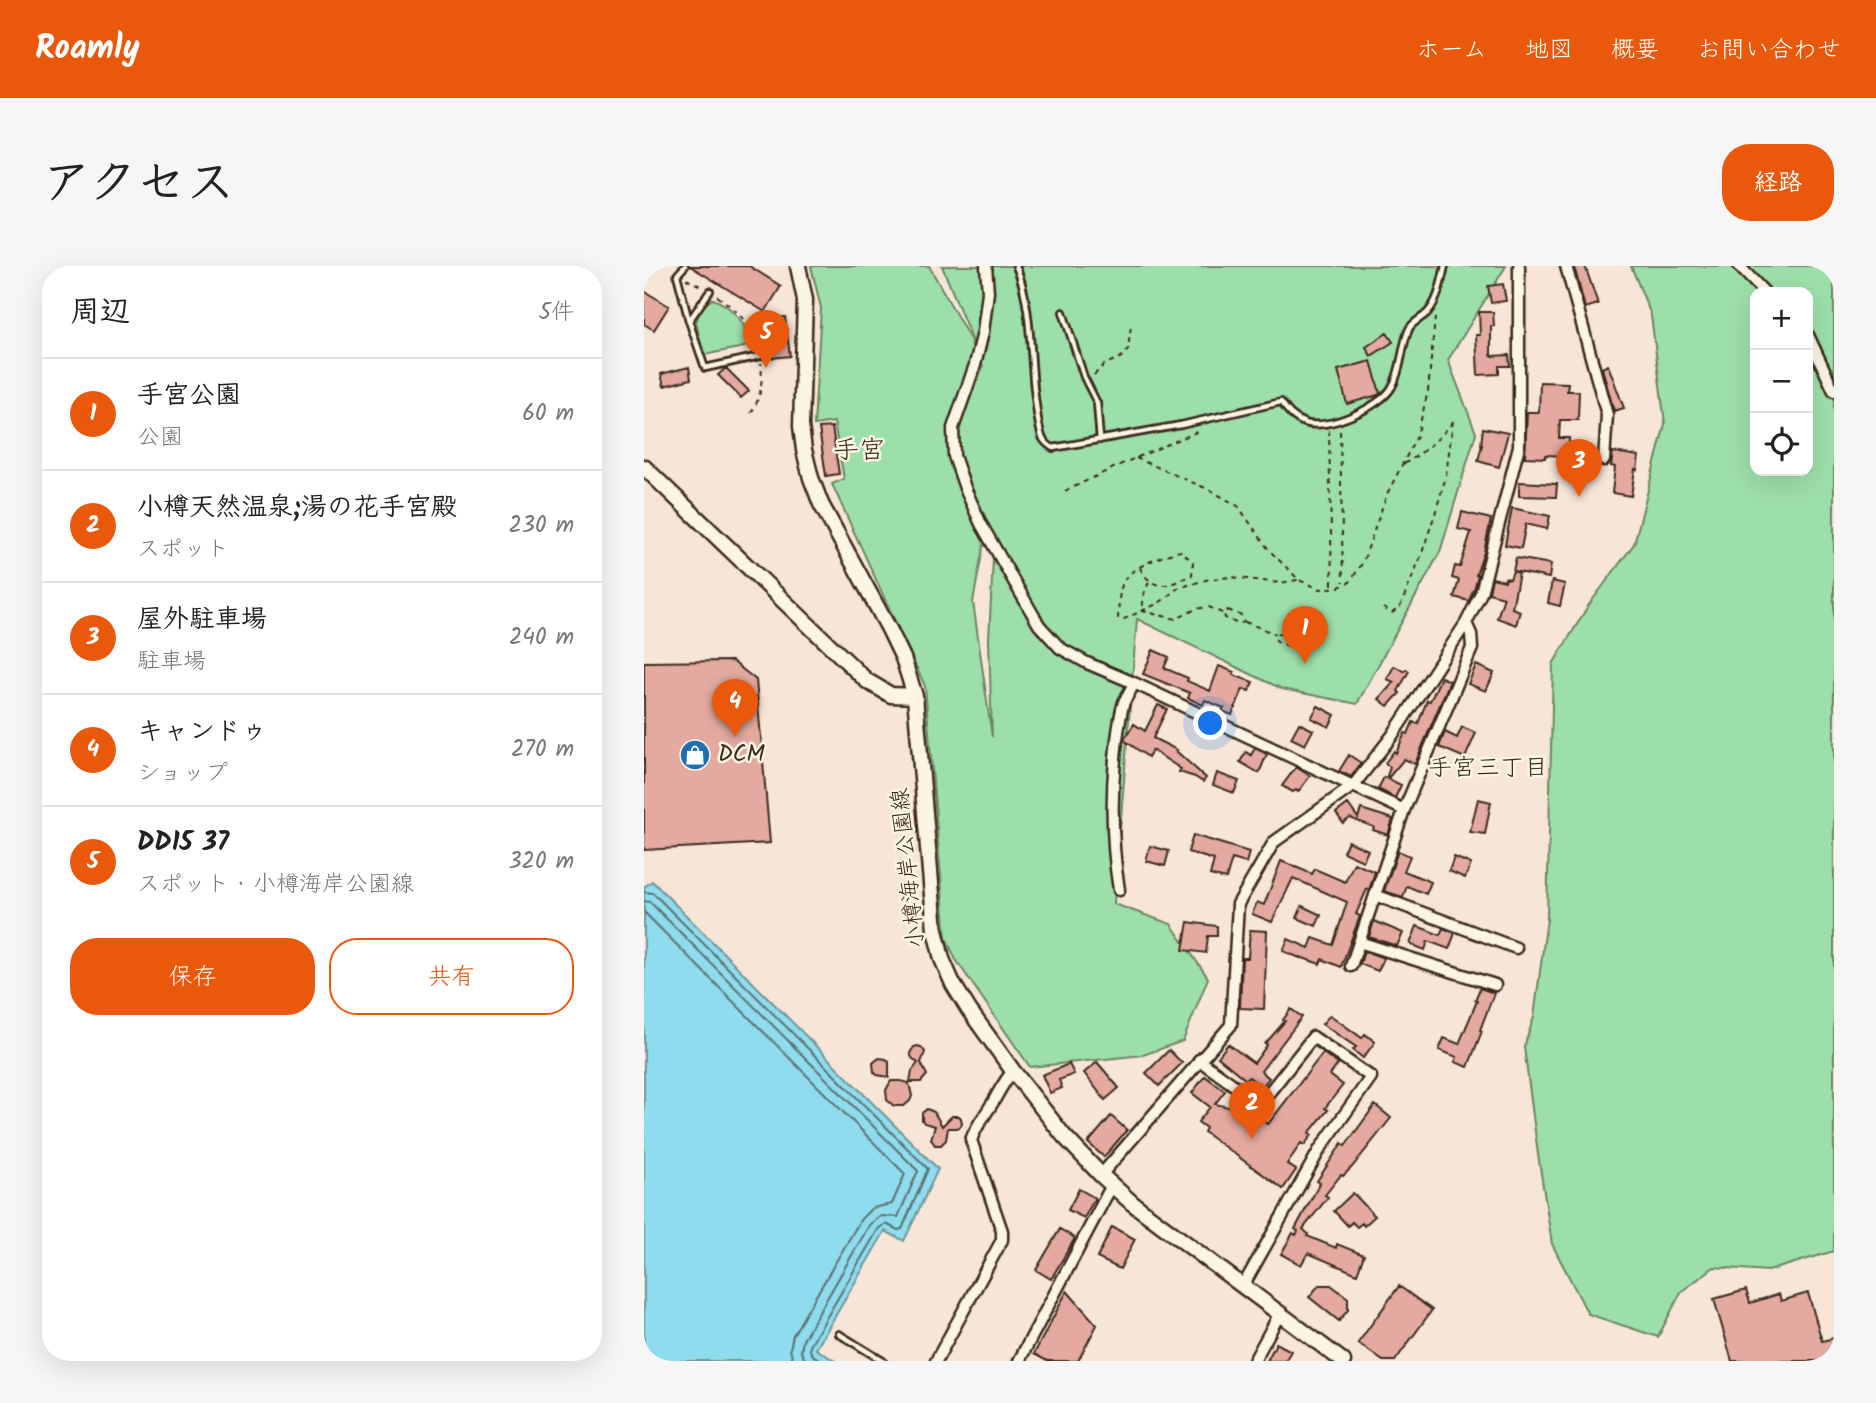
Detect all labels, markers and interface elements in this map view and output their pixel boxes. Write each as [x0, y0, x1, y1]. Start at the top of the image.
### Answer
text: Roamly [35, 23, 140, 76]
text: ホーム [1416, 31, 1487, 70]
text: 地図 [1525, 31, 1573, 70]
text: 概要 [1611, 31, 1659, 70]
text: お問い合わせ [1697, 31, 1841, 70]
button: 経路 [1722, 144, 1834, 221]
text: アクセス [42, 146, 235, 224]
map controls [1750, 287, 1813, 476]
button: + [1750, 287, 1813, 350]
text: 周辺 [70, 289, 130, 337]
text: 5件 [539, 295, 574, 331]
pin: 5 [743, 310, 789, 368]
button: − [1750, 350, 1813, 413]
text: 手宮公園 [137, 375, 241, 417]
text: 1 [90, 396, 96, 432]
text: 60 m [522, 396, 574, 432]
button: locate [1750, 413, 1813, 476]
text: 公園 [137, 420, 183, 456]
district label: 手宮 [833, 430, 885, 472]
pin: 3 [1556, 439, 1602, 497]
text: 小樽天然温泉;湯の花手宮殿 [137, 487, 457, 529]
text: 2 [86, 508, 100, 544]
text: 230 m [508, 508, 574, 544]
text: スポット [137, 532, 229, 568]
text: 屋外駐車場 [137, 599, 267, 641]
pin: 1 [1282, 606, 1328, 664]
text: 3 [87, 620, 99, 656]
text: 240 m [509, 620, 574, 656]
text: 駐車場 [137, 644, 206, 680]
pin: 4 [712, 679, 758, 737]
your location [1193, 706, 1227, 740]
text: キャンドゥ [137, 711, 267, 753]
text: 4 [87, 732, 99, 768]
text: 270 m [511, 732, 574, 768]
place label: DCM [718, 737, 766, 773]
shop icon: DCM [678, 738, 712, 772]
district label: 手宮三丁目 [1428, 749, 1548, 788]
text: ショップ [137, 756, 228, 792]
street label: 小樽海岸公園線 [883, 786, 935, 950]
text: DD15 37 [137, 822, 229, 864]
text: 5 [87, 844, 99, 880]
text: 320 m [508, 844, 574, 880]
text: スポット · 小樽海岸公園線 [137, 867, 414, 903]
button: 保存 [70, 938, 315, 1015]
button: 共有 [329, 938, 574, 1015]
pin: 2 [1229, 1081, 1275, 1139]

